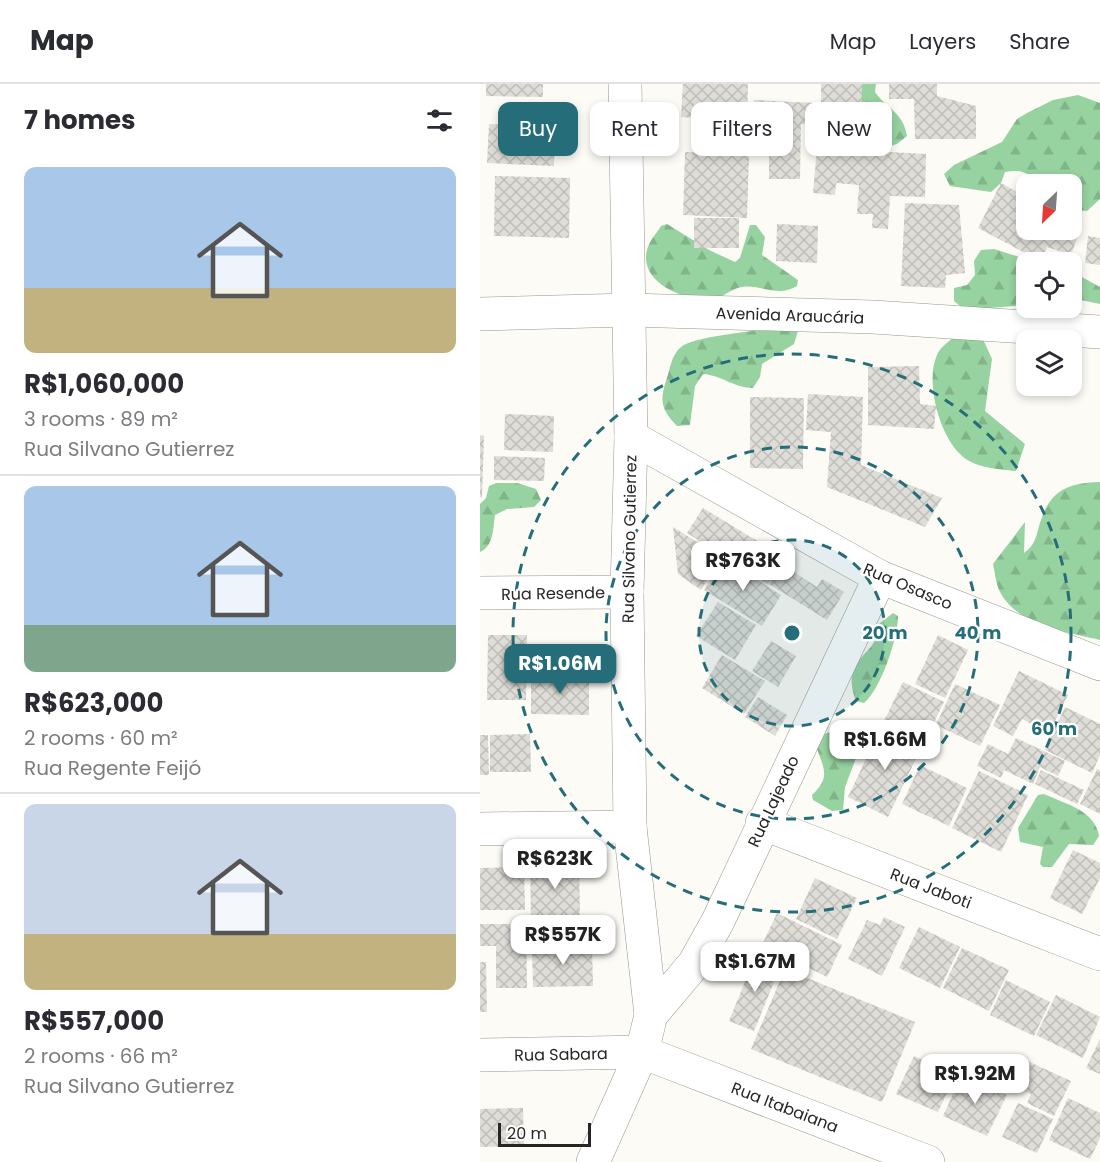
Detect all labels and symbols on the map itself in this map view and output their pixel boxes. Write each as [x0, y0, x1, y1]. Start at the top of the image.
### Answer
north arrow [1016, 174, 1082, 240]
street label: Avenida Araucária [715, 301, 865, 330]
street label: Rua Silvano Gutierrez [617, 455, 642, 623]
pin: R$763K [694, 541, 792, 592]
street label: Rua Osasco [860, 557, 956, 616]
street label: Rua Resende [501, 581, 605, 606]
text: 20 m [863, 620, 907, 645]
text: 40 m [955, 620, 1001, 645]
centre of rings [782, 623, 802, 643]
pin: R$1.06M [505, 644, 615, 695]
text: 60 m [1031, 716, 1077, 741]
pin: R$1.66M [830, 720, 940, 771]
street label: Rua Lajeado [742, 752, 805, 851]
pin: R$623K [506, 839, 604, 890]
street label: Rua Jaboti [887, 862, 975, 914]
pin: R$557K [514, 915, 612, 966]
pin: R$1.67M [700, 942, 810, 993]
street label: Rua Sabara [514, 1042, 608, 1067]
pin: R$1.92M [920, 1054, 1030, 1105]
street label: Rua Itabaiana [728, 1076, 842, 1138]
scale bar [498, 1120, 591, 1148]

